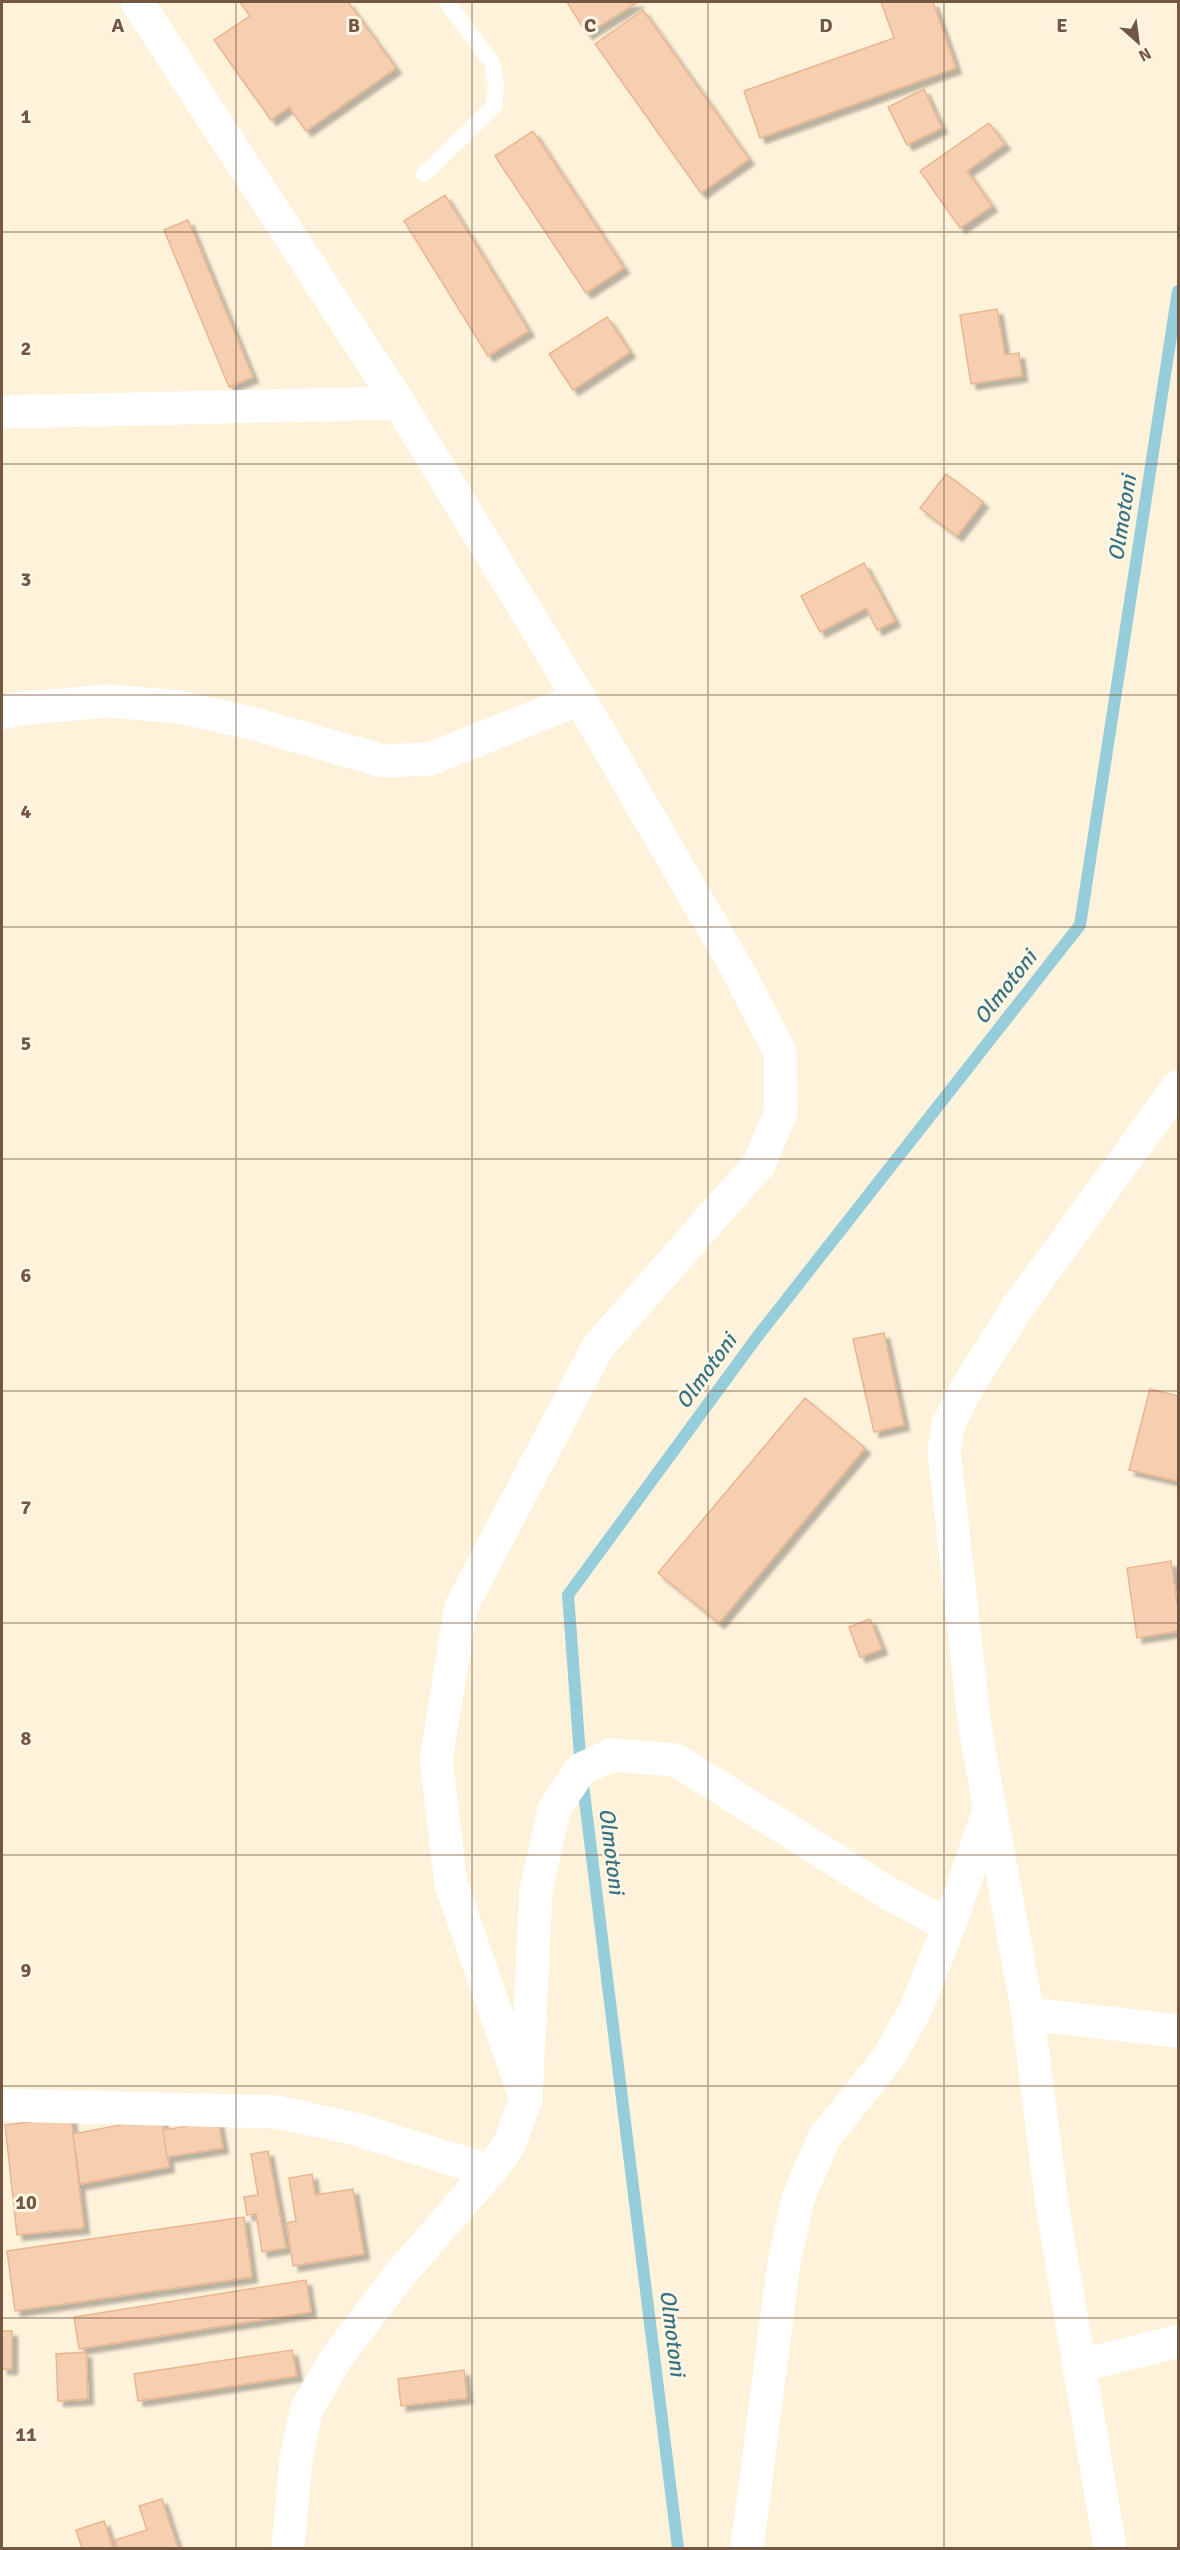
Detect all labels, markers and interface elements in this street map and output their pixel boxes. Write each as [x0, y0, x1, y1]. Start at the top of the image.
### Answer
north arrow [1108, 12, 1168, 72]
text: A [112, 13, 125, 38]
text: B [348, 13, 360, 38]
text: C [584, 13, 596, 38]
text: D [819, 13, 833, 38]
text: E [1056, 13, 1068, 38]
text: N [1135, 43, 1154, 66]
text: 1 [21, 104, 32, 129]
text: 2 [21, 336, 31, 361]
water label: Olmotoni [1102, 471, 1142, 563]
text: 3 [21, 567, 31, 592]
text: 4 [21, 799, 32, 824]
water label: Olmotoni [968, 943, 1044, 1029]
text: 5 [21, 1031, 31, 1056]
text: 6 [21, 1263, 32, 1288]
water label: Olmotoni [670, 1326, 744, 1414]
text: 7 [21, 1495, 32, 1520]
text: 8 [21, 1726, 32, 1751]
water label: Olmotoni [593, 1806, 631, 1898]
text: 9 [21, 1958, 32, 1983]
text: 10 [15, 2190, 37, 2215]
water label: Olmotoni [654, 2288, 692, 2380]
text: 11 [15, 2422, 37, 2447]

